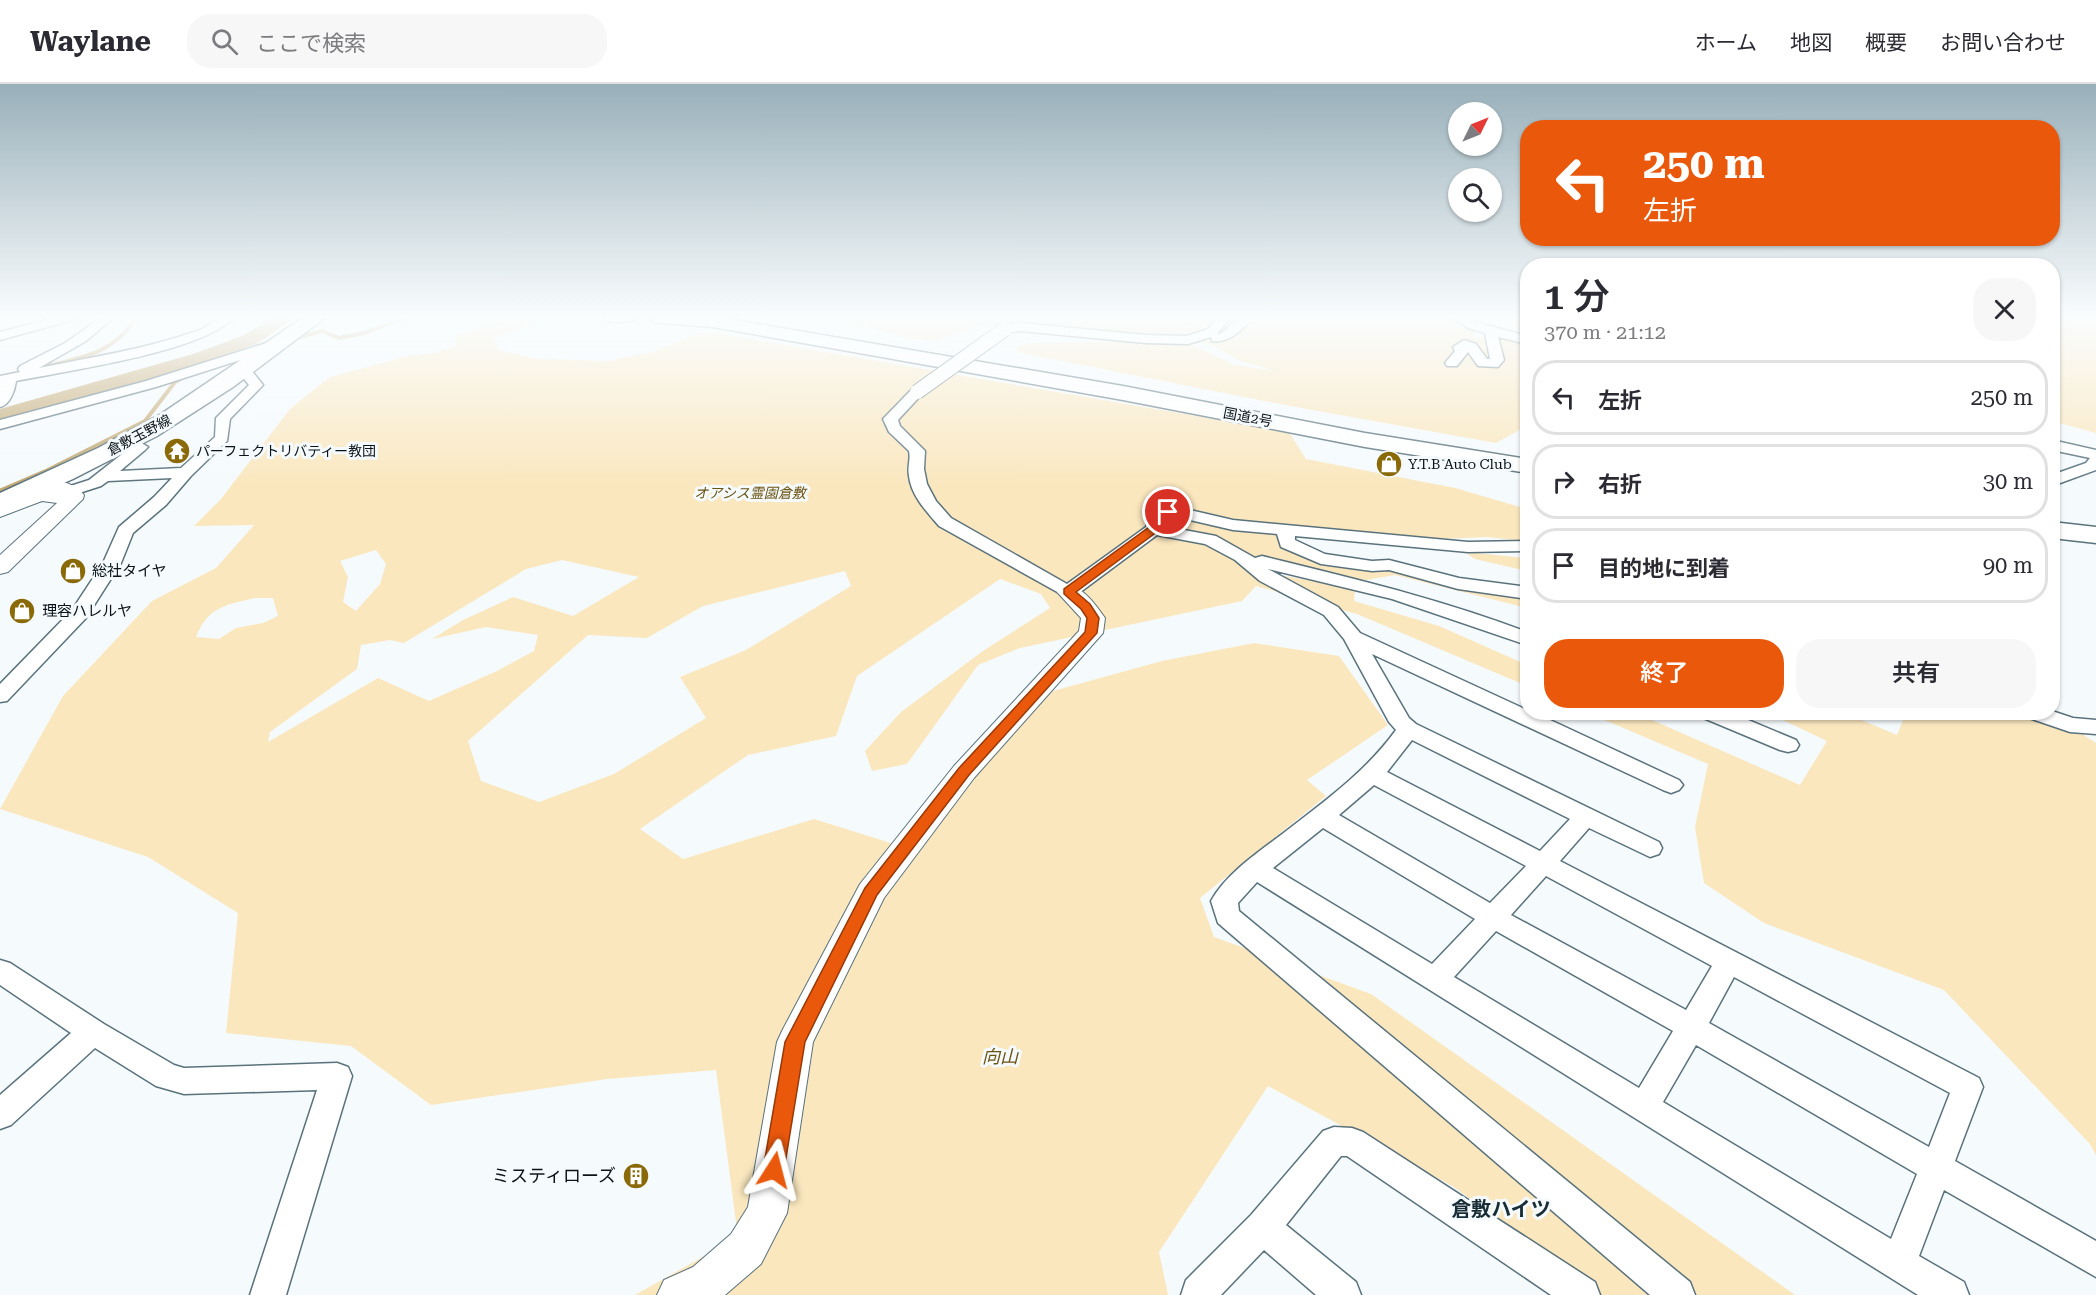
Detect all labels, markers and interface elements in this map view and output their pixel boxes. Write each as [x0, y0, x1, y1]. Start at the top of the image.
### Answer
search box [187, 14, 607, 68]
text: Waylane [30, 25, 151, 58]
icon: search [208, 25, 241, 58]
text: ここで検索 [256, 31, 366, 56]
text: ホーム [1695, 31, 1757, 55]
text: 地図 [1790, 31, 1832, 55]
text: 概要 [1865, 31, 1907, 55]
text: お問い合わせ [1940, 31, 2066, 55]
north arrow [1448, 102, 1502, 156]
map controls [1448, 102, 1502, 222]
text: 250 m [1643, 139, 1765, 188]
icon: left [1544, 144, 1622, 222]
button: search [1448, 168, 1502, 222]
text: 左折 [1643, 195, 1697, 227]
text: 1 分 [1544, 276, 1609, 318]
button: close [1973, 278, 2036, 341]
text: 370 m · 21:12 [1544, 320, 1666, 344]
icon: left [1547, 381, 1580, 414]
text: 250 m [1970, 385, 2033, 410]
text: 左折 [1598, 388, 1642, 413]
street label: 国道2号 [1222, 404, 1274, 430]
street label: 倉敷玉野線 [104, 412, 174, 458]
temple icon: パーフェクトリバティー教団 [162, 436, 192, 466]
place label: パーフェクトリバティー教団 [196, 443, 376, 459]
shop icon: Y.T.B Auto Club [1374, 449, 1404, 479]
place label: Y.T.B Auto Club [1408, 456, 1512, 472]
icon: right [1547, 465, 1580, 498]
text: 30 m [1983, 469, 2033, 494]
text: 右折 [1598, 472, 1642, 497]
park label: オアシス霊園倉敷 [694, 485, 808, 501]
pin [1142, 486, 1193, 537]
icon: arrive [1151, 495, 1184, 528]
icon: arrive [1547, 549, 1580, 582]
text: 90 m [1983, 553, 2033, 578]
shop icon: 総社タイヤ [58, 556, 88, 586]
text: 目的地に到着 [1598, 556, 1730, 581]
place label: 総社タイヤ [92, 562, 167, 580]
shop icon: 理容ハレルヤ [7, 596, 37, 626]
place label: 理容ハレルヤ [42, 602, 132, 620]
button: 終了 [1544, 639, 1784, 708]
button: 共有 [1796, 639, 2036, 708]
park label: 向山 [982, 1046, 1019, 1067]
position arrow [742, 1138, 806, 1202]
building icon: ミスティローズ [621, 1161, 651, 1191]
place label: ミスティローズ [492, 1165, 616, 1186]
district label: 倉敷ハイツ [1451, 1197, 1551, 1221]

